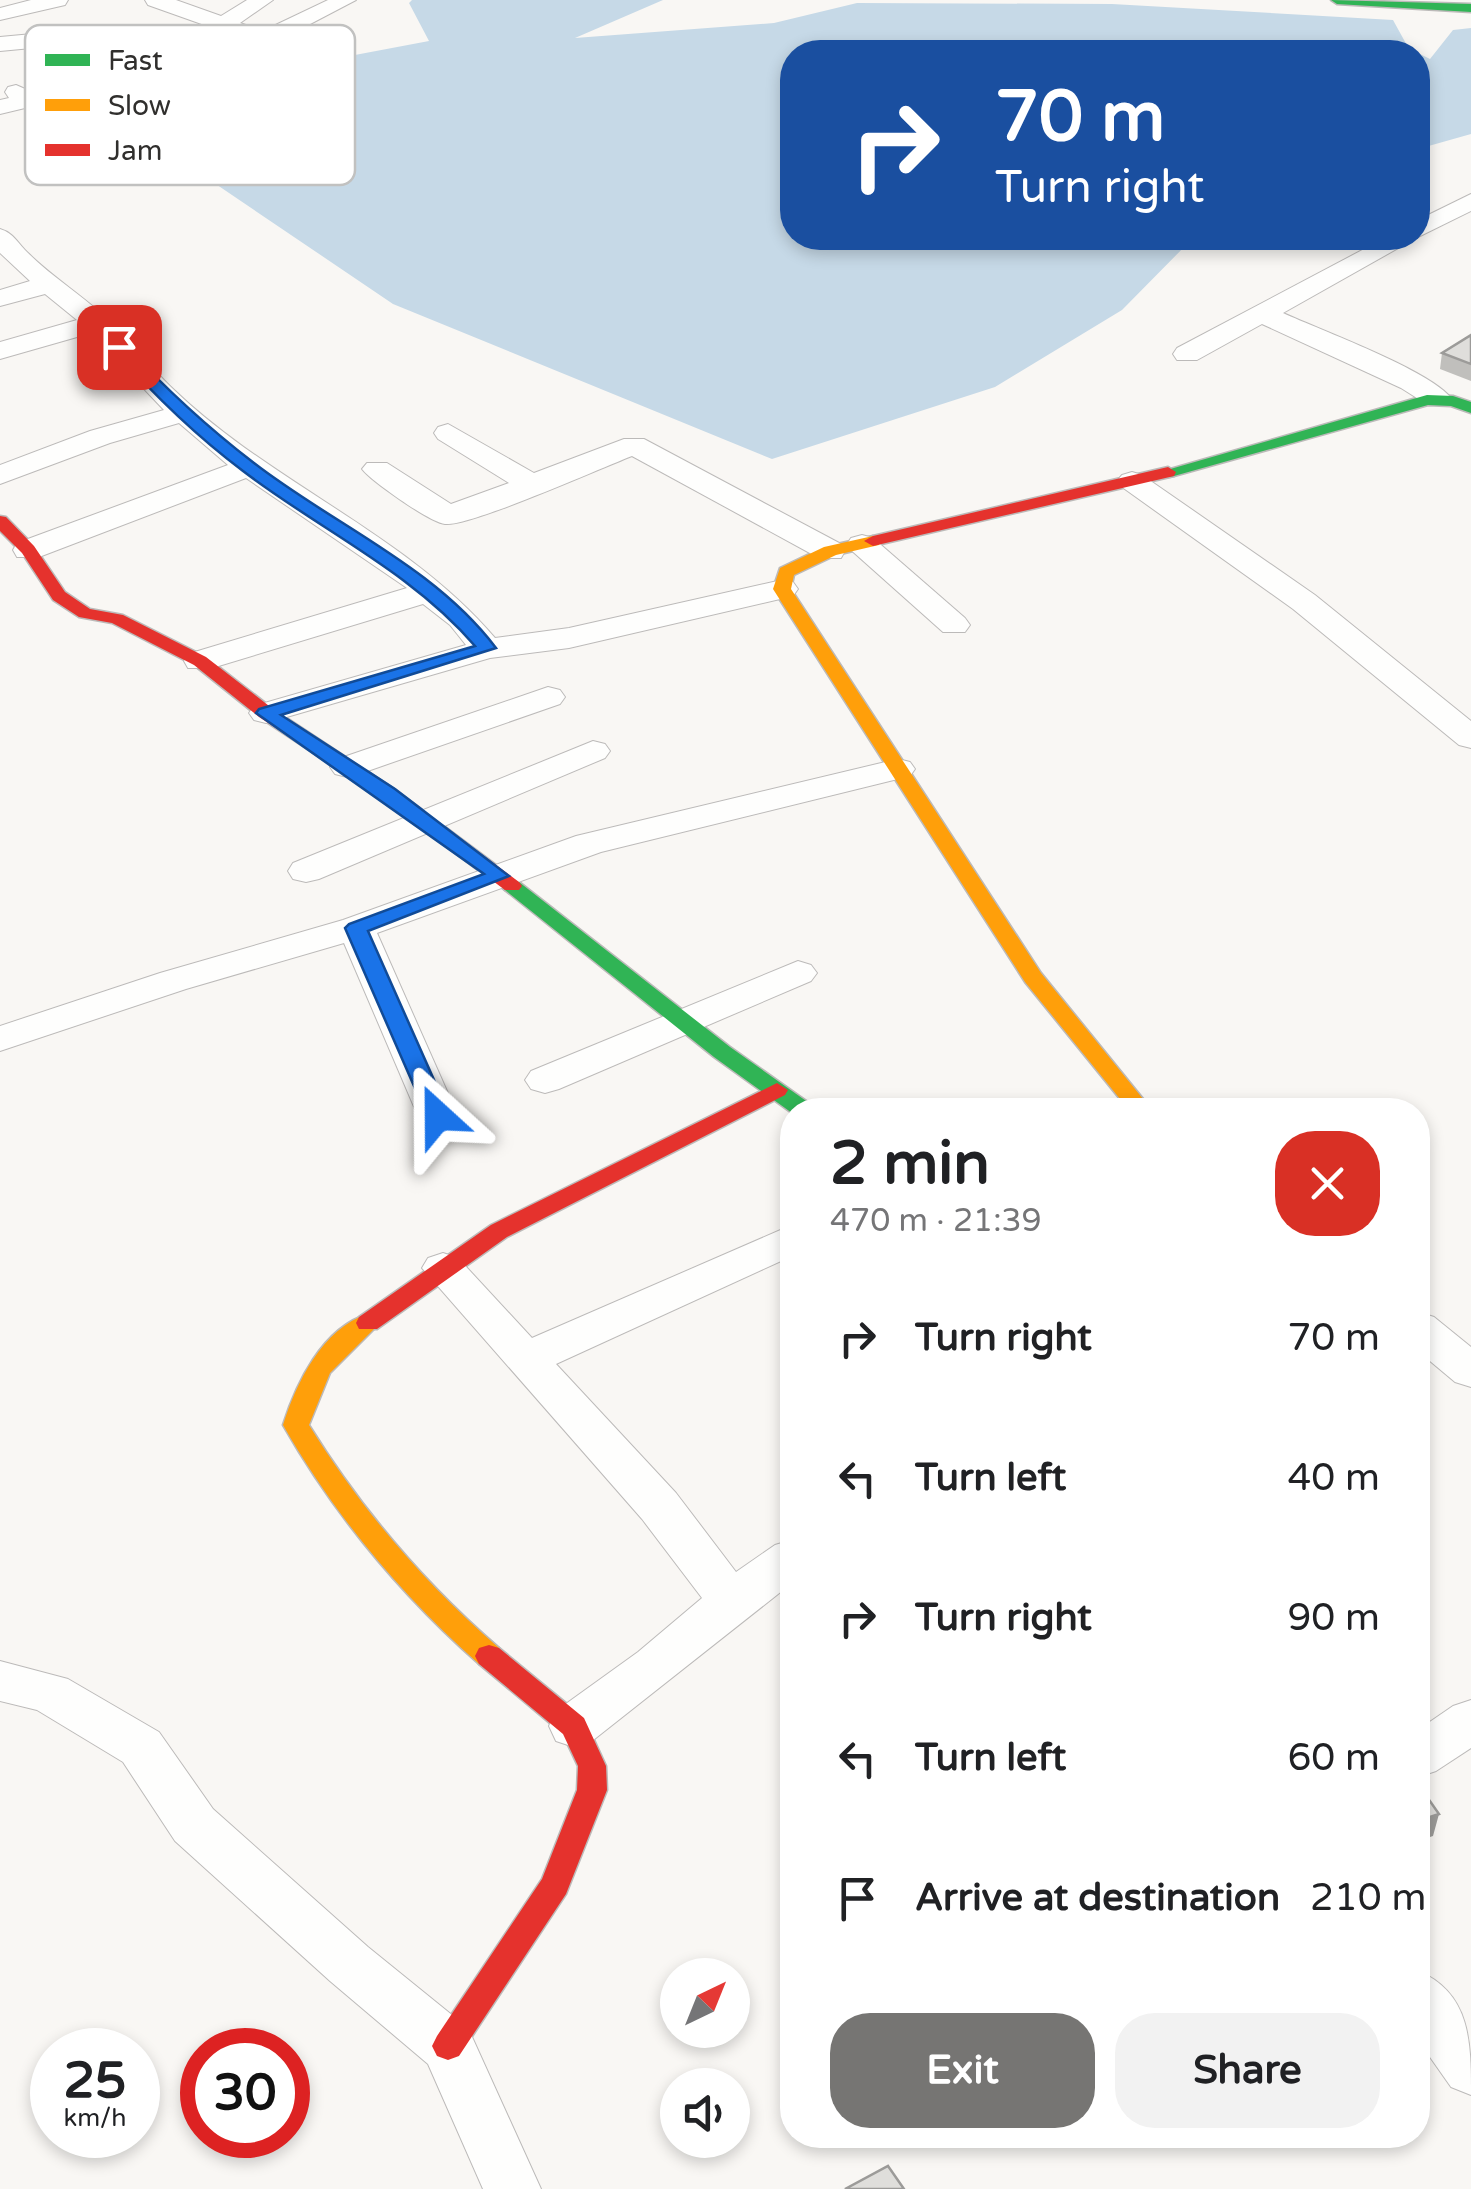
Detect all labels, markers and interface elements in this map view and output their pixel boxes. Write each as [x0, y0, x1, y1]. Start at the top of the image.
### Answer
legend [25, 25, 355, 185]
text: Fast [108, 44, 163, 78]
text: 70 m [995, 76, 1165, 160]
icon: right [830, 80, 960, 210]
text: Slow [108, 89, 171, 123]
text: Jam [108, 134, 163, 168]
text: Turn right [995, 161, 1204, 215]
pin [77, 305, 162, 390]
icon: arrive [92, 320, 147, 375]
position arrow [386, 1064, 490, 1168]
text: 2 min [830, 1128, 990, 1200]
button: close [1275, 1131, 1380, 1236]
text: 470 m · 21:39 [830, 1202, 1042, 1240]
icon: right [830, 1311, 885, 1366]
text: Turn right [915, 1315, 1092, 1361]
text: 70 m [1288, 1315, 1380, 1361]
icon: left [830, 1451, 885, 1506]
text: Turn left [915, 1455, 1066, 1501]
text: 40 m [1288, 1455, 1380, 1501]
icon: right [830, 1591, 885, 1646]
text: Turn right [915, 1595, 1092, 1641]
text: 90 m [1288, 1595, 1380, 1641]
icon: left [830, 1731, 885, 1786]
text: Turn left [915, 1735, 1066, 1781]
text: 60 m [1288, 1735, 1380, 1781]
icon: arrive [830, 1871, 885, 1926]
text: Arrive at destination [915, 1875, 1280, 1921]
text: 210 m [1310, 1875, 1426, 1921]
north arrow [660, 1958, 750, 2048]
map controls [660, 1958, 750, 2158]
button: Exit [830, 2013, 1095, 2128]
button: Share [1115, 2013, 1380, 2128]
speed limit sign: 30 [180, 2028, 310, 2158]
text: 25 [64, 2051, 126, 2111]
button: sound [660, 2068, 750, 2158]
text: km/h [64, 2103, 126, 2133]

